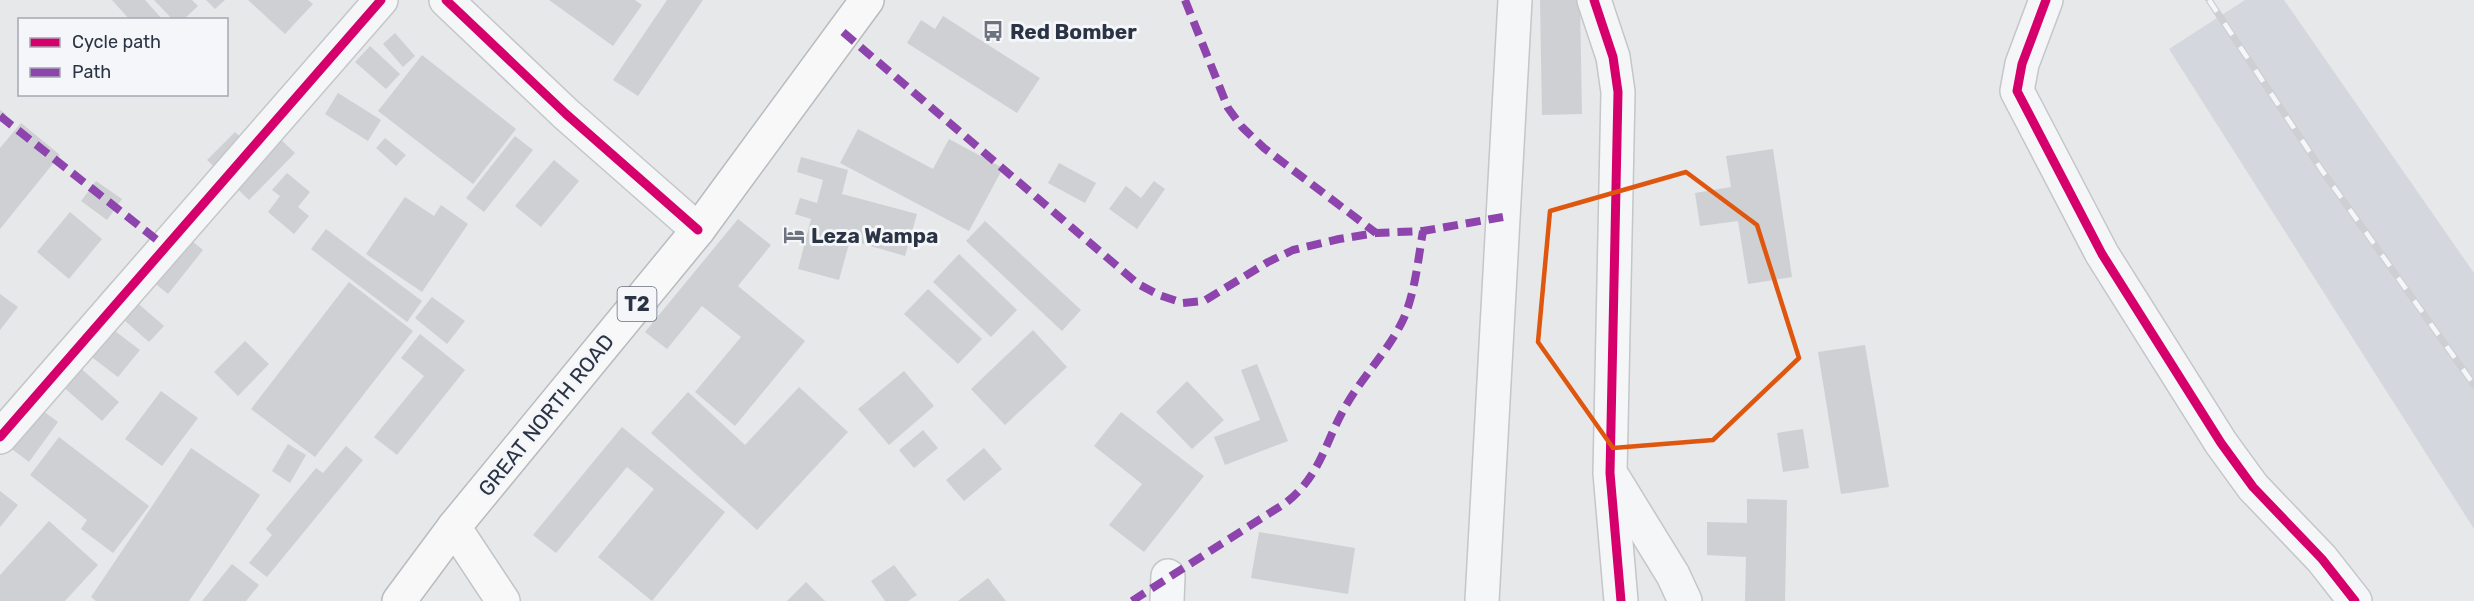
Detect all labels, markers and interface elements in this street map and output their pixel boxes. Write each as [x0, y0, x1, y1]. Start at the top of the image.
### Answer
legend [18, 18, 228, 96]
bus stop icon: Red Bomber [981, 19, 1005, 43]
place label: Red Bomber [1010, 19, 1137, 44]
text: Cycle path [72, 31, 161, 53]
text: Path [72, 61, 111, 83]
hotel icon: Leza Wampa [782, 223, 806, 247]
place label: Leza Wampa [811, 223, 938, 248]
road number: T2 [618, 287, 656, 321]
street label: GREAT NORTH ROAD [473, 329, 619, 501]

